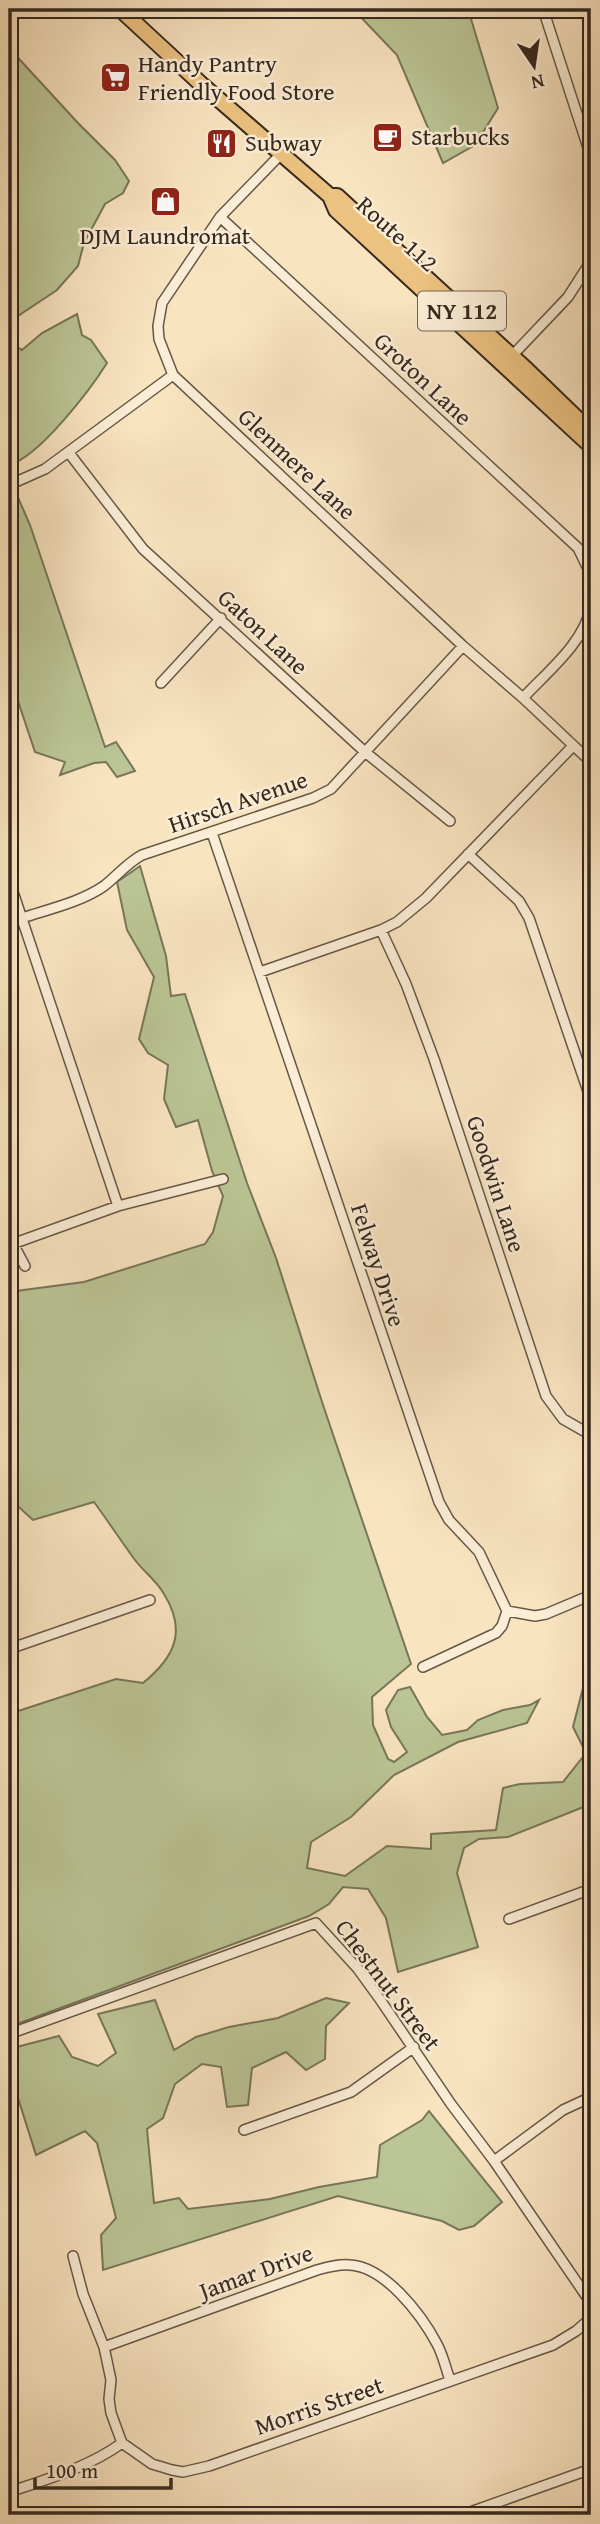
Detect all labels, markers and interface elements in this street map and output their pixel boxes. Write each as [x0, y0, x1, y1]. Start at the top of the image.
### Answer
north arrow [498, 32, 568, 102]
place label: Handy Pantry Friendly Food Store [138, 46, 334, 109]
supermarket icon: Handy Pantry Friendly Food Store [98, 61, 132, 95]
text: N [528, 67, 547, 98]
place label: Starbucks [411, 119, 510, 154]
cafe icon: Starbucks [371, 120, 405, 154]
place label: Subway [245, 125, 322, 160]
restaurant icon: Subway [205, 126, 239, 160]
shop icon: DJM Laundromat [148, 185, 182, 219]
street label: Route 112 [349, 188, 446, 280]
place label: DJM Laundromat [80, 218, 251, 253]
road number: NY 112 [418, 292, 506, 330]
street label: Groton Lane [366, 324, 480, 433]
street label: Glenmere Lane [230, 400, 364, 528]
street label: Gaton Lane [210, 580, 317, 683]
street label: Hirsch Avenue [164, 761, 312, 842]
street label: Goodwin Lane [458, 1111, 535, 1257]
street label: Felway Drive [342, 1199, 415, 1331]
street label: Chestnut Street [327, 1912, 450, 2058]
street label: Jamar Drive [191, 2235, 318, 2309]
street label: Morris Street [250, 2367, 388, 2444]
scale bar [35, 2447, 172, 2491]
text: 100 m [46, 2455, 98, 2486]

